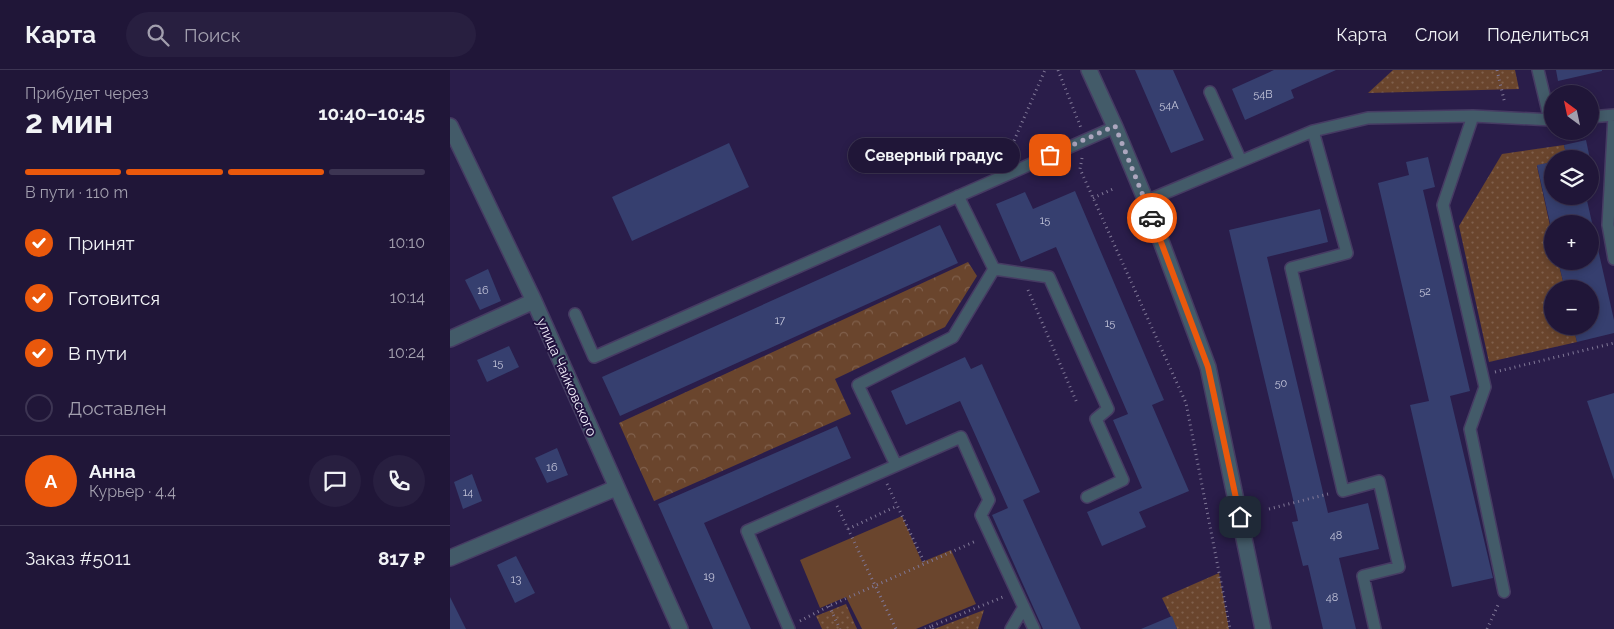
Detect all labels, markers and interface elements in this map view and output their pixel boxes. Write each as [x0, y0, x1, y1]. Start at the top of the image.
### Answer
search box [126, 12, 476, 57]
text: Карта [25, 20, 96, 49]
icon: search [144, 21, 172, 49]
text: Поиск [184, 24, 241, 46]
text: Карта [1336, 24, 1387, 45]
text: Слои [1415, 24, 1459, 45]
text: Поделиться [1487, 24, 1589, 45]
text: Прибудет через [25, 84, 149, 103]
north arrow [1544, 85, 1599, 140]
map controls [1544, 85, 1599, 335]
house number: 54В [1253, 88, 1273, 101]
house number: 54А [1159, 99, 1179, 112]
text: 10:40–10:45 [318, 102, 425, 124]
text: 2 мин [25, 103, 113, 140]
pin [1029, 134, 1071, 176]
callout: Северный градус [848, 138, 1020, 172]
icon: bag [1036, 141, 1064, 169]
text: Северный градус [865, 146, 1003, 165]
button: layers [1544, 150, 1599, 205]
text: В пути · 110 m [25, 183, 128, 202]
courier [1127, 193, 1177, 243]
icon: car [1138, 204, 1166, 232]
house number: 15 [1040, 214, 1050, 227]
button: + [1544, 215, 1599, 270]
icon: check [25, 229, 53, 257]
text: Принят [68, 232, 135, 254]
text: 10:10 [389, 233, 425, 252]
button: − [1544, 280, 1599, 335]
icon: check [25, 284, 53, 312]
house number: 16 [477, 284, 489, 297]
house number: 52 [1419, 285, 1431, 298]
text: Готовится [68, 287, 160, 309]
text: 10:14 [390, 288, 425, 307]
house number: 17 [775, 314, 785, 327]
street label: улица Чайковского [534, 315, 600, 439]
house number: 15 [1105, 317, 1115, 330]
icon: check [25, 339, 53, 367]
text: В пути [68, 342, 127, 364]
text: 10:24 [388, 343, 425, 362]
house number: 15 [493, 357, 503, 370]
house number: 50 [1275, 377, 1288, 390]
text: Доставлен [68, 397, 167, 419]
button: chat [309, 455, 361, 507]
button: phone [373, 455, 425, 507]
text: Анна [89, 460, 136, 482]
house number: 16 [546, 461, 558, 474]
text: А [45, 470, 57, 492]
text: Курьер · 4.4 [89, 482, 176, 501]
house number: 14 [463, 486, 473, 499]
pin [1219, 496, 1261, 538]
icon: home [1226, 503, 1254, 531]
house number: 48 [1330, 529, 1342, 542]
text: Заказ #5011 [25, 547, 131, 569]
text: 817 ₽ [378, 547, 425, 569]
house number: 19 [703, 570, 715, 583]
house number: 13 [511, 573, 521, 586]
house number: 48 [1326, 591, 1338, 604]

